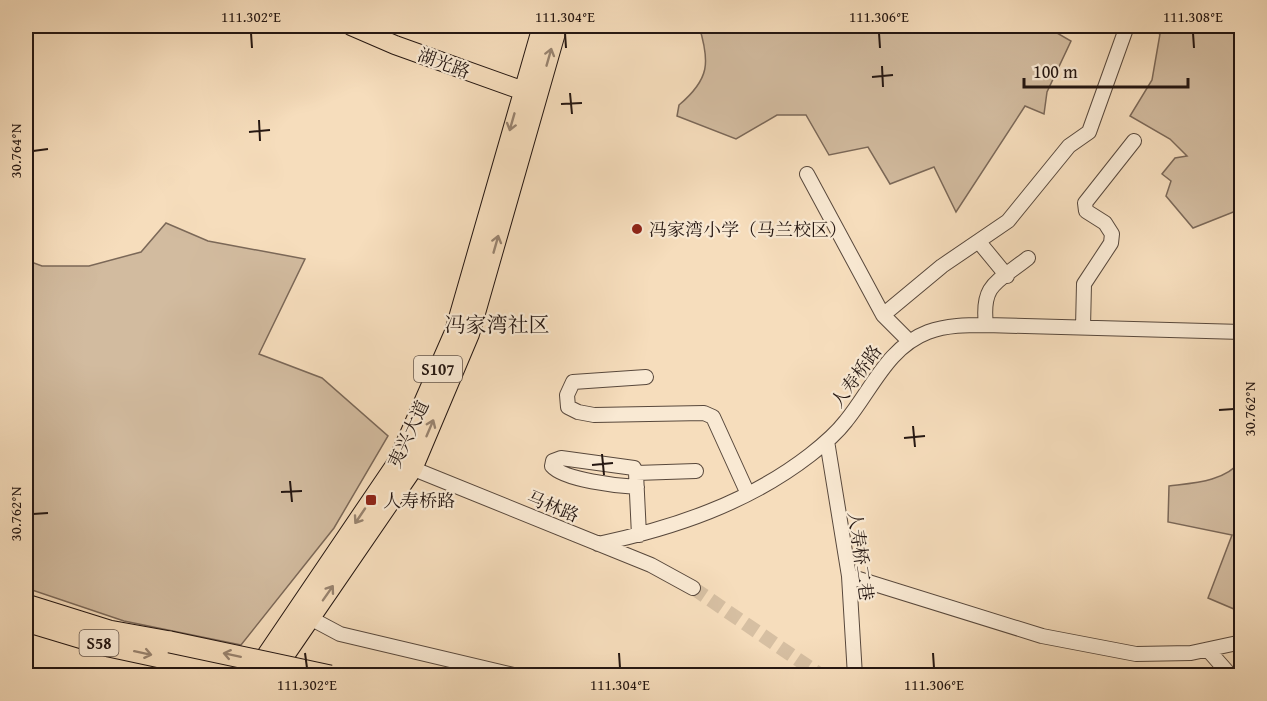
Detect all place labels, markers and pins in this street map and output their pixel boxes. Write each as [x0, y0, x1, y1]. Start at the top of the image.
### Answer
place label: 冯家湾小学（马兰校区） [649, 216, 847, 243]
marker: 冯家湾小学（马兰校区） [630, 222, 644, 236]
place label: 人寿桥路 [383, 487, 455, 514]
marker: 人寿桥路 [364, 493, 378, 507]

